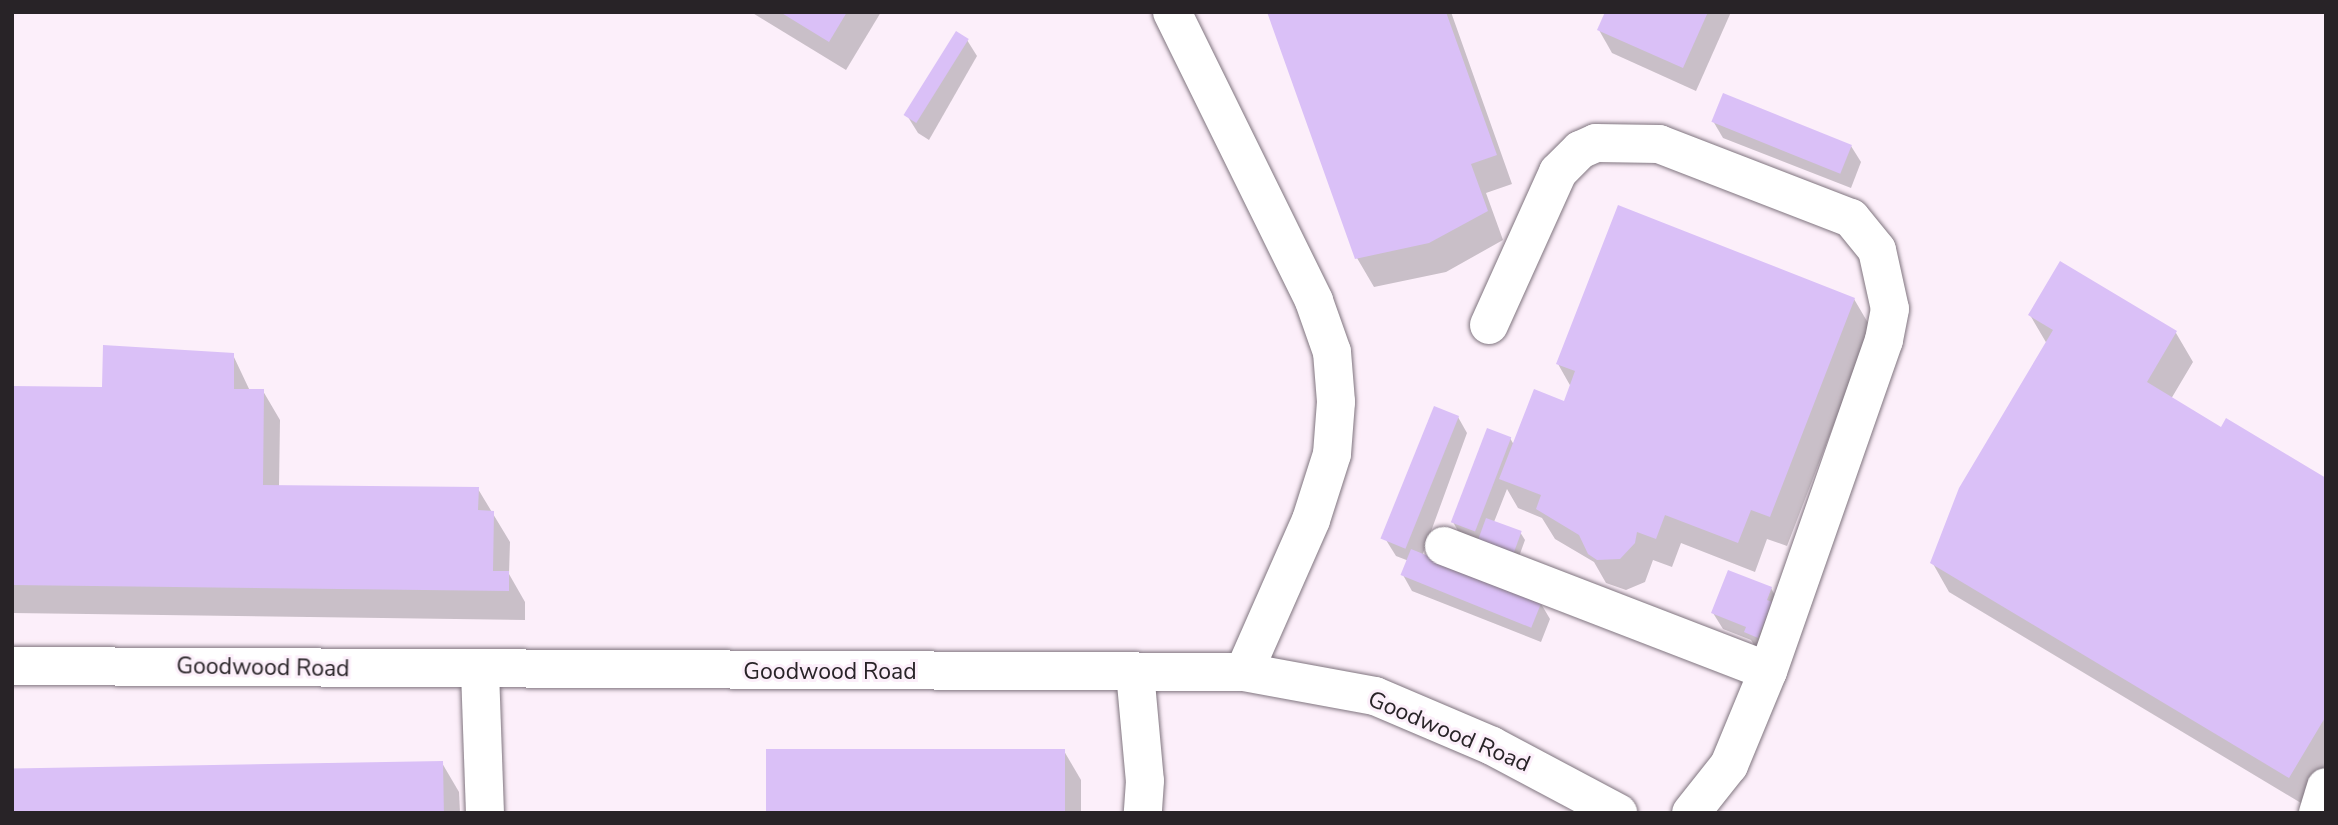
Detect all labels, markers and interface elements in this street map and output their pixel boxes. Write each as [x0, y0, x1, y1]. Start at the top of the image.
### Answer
street label: Goodwood Road [176, 653, 350, 683]
street label: Goodwood Road [743, 658, 917, 686]
street label: Goodwood Road [1364, 685, 1534, 779]

